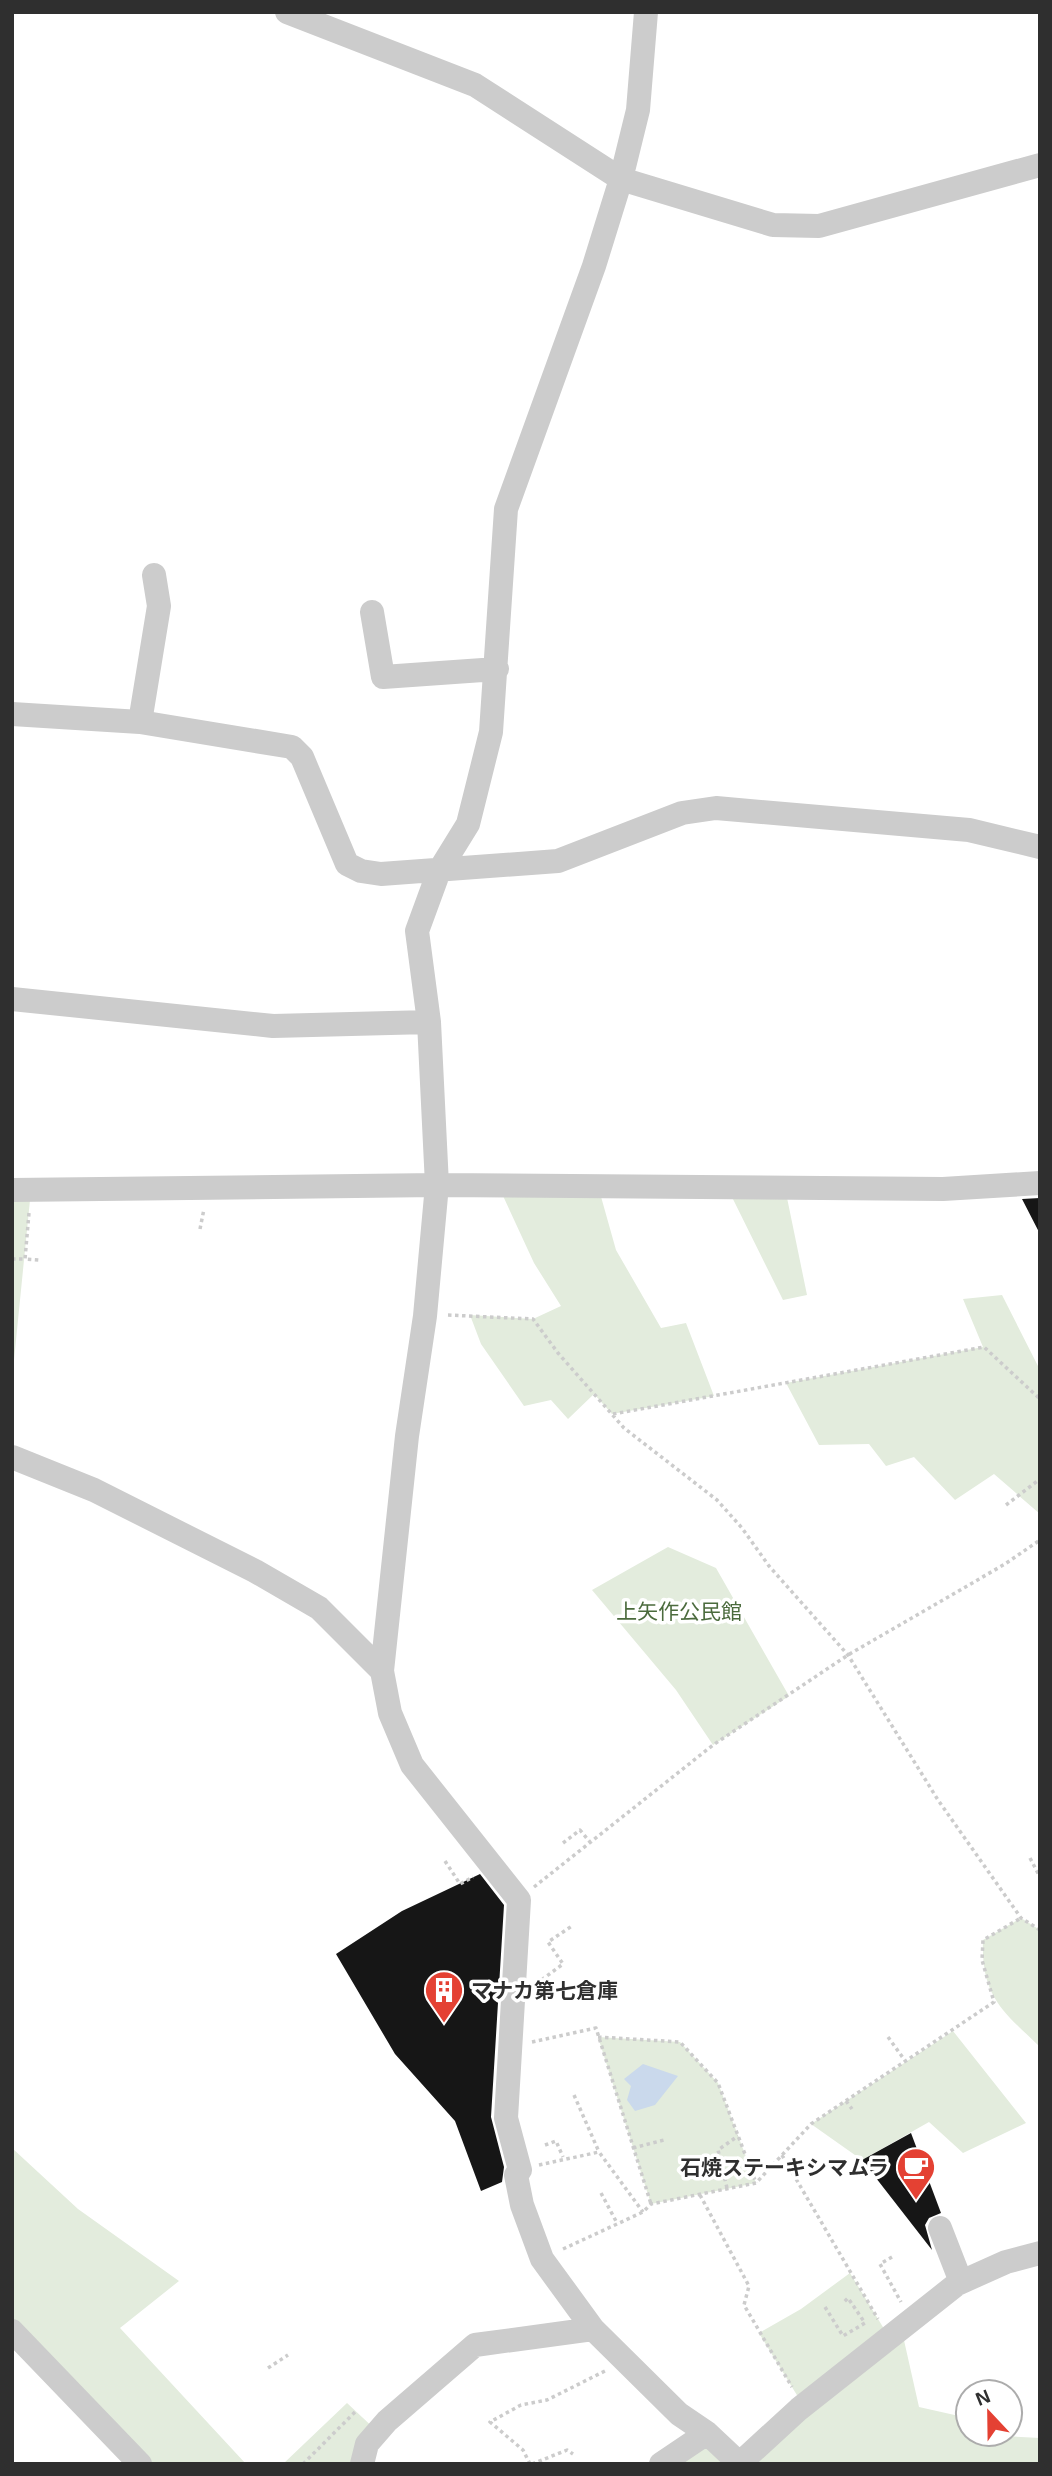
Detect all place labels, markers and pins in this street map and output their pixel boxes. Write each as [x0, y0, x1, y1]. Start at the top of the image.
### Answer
building icon: マナカ第七倉庫 [423, 1969, 465, 2024]
place label: マナカ第七倉庫 [471, 1979, 618, 2002]
cafe icon: 石焼ステーキシマムラ [895, 2146, 937, 2201]
place label: 石焼ステーキシマムラ [680, 2156, 889, 2179]

